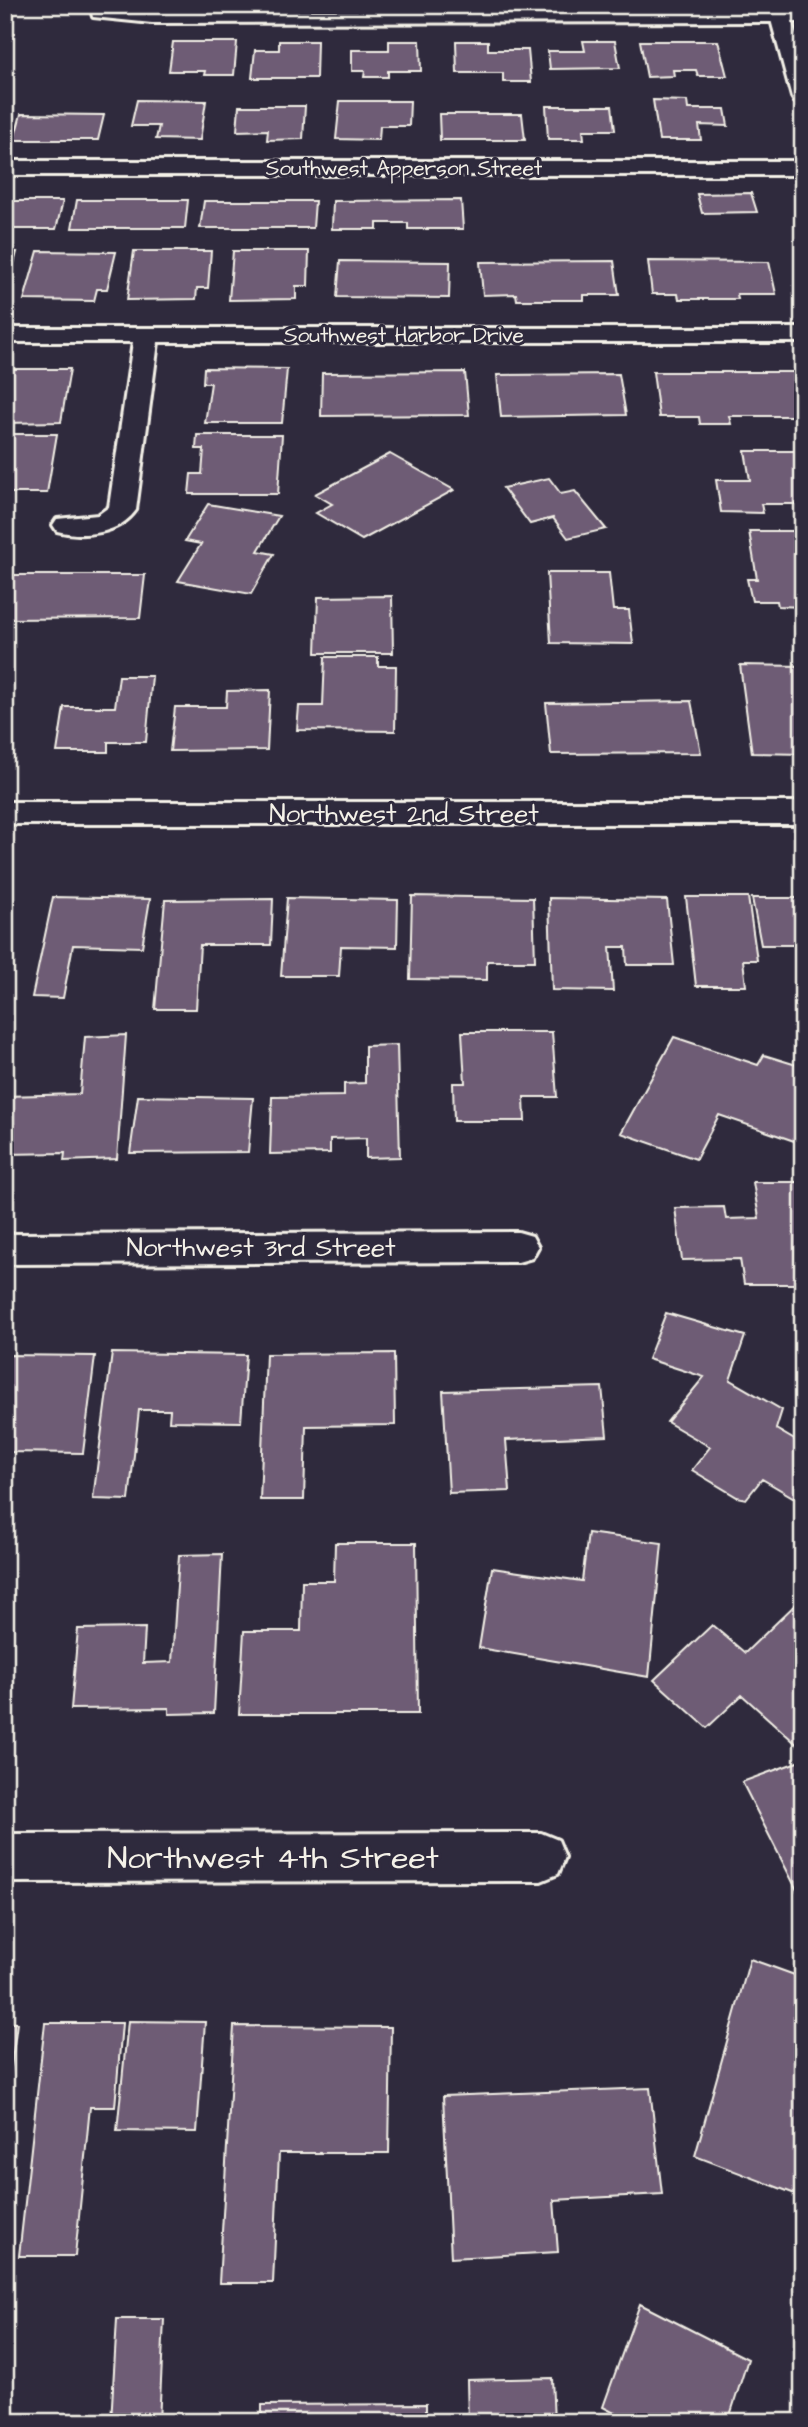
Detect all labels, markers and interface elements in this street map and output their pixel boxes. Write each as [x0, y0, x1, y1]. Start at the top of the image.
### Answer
street label: Southwest Apperson Street [266, 154, 543, 184]
street label: Southwest Harbor Drive [284, 321, 524, 350]
street label: Northwest 2nd Street [269, 796, 539, 832]
street label: Northwest 3rd Street [126, 1230, 396, 1266]
street label: Northwest 4th Street [107, 1836, 439, 1881]

